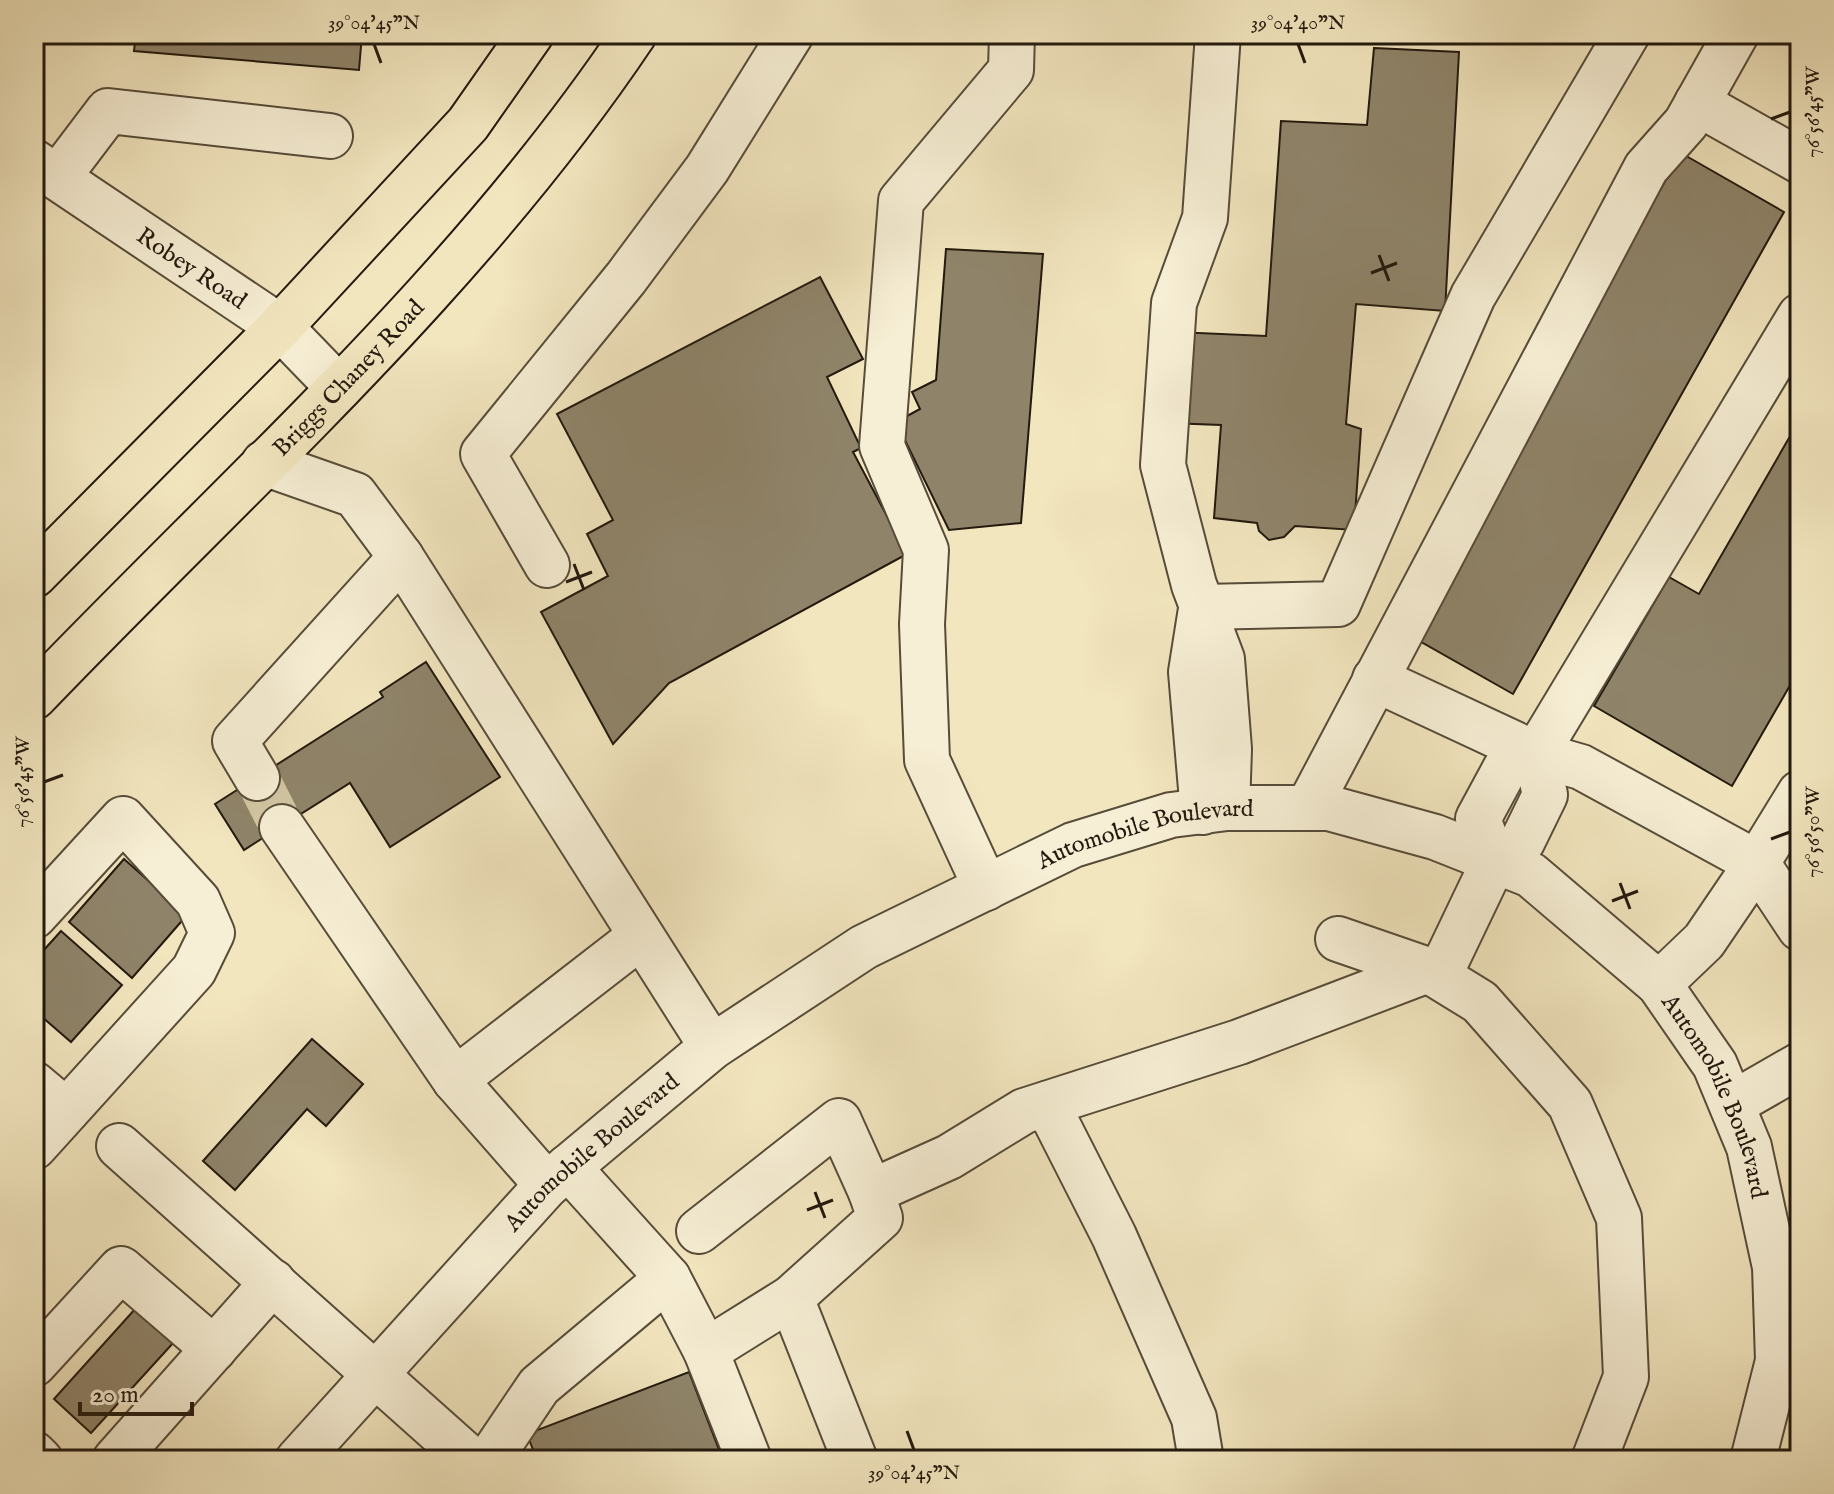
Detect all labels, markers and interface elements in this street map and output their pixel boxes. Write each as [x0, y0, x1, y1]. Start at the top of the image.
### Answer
text: 39°04'45"N [328, 11, 420, 36]
text: 39°04'40"N [1251, 11, 1345, 36]
text: 76°56'45"W [1801, 65, 1826, 158]
street label: Robey Road [130, 221, 252, 317]
street label: Briggs Chaney Road [267, 293, 432, 464]
text: 76°56'45"W [11, 735, 36, 828]
text: 76°56'50"W [1801, 785, 1826, 878]
street label: Automobile Boulevard [1031, 793, 1254, 878]
street label: Automobile Boulevard [1653, 988, 1774, 1202]
street label: Automobile Boulevard [498, 1067, 686, 1240]
scale bar [80, 1366, 192, 1416]
text: 20 m [92, 1380, 139, 1411]
text: 39°04'45"N [868, 1461, 960, 1486]

